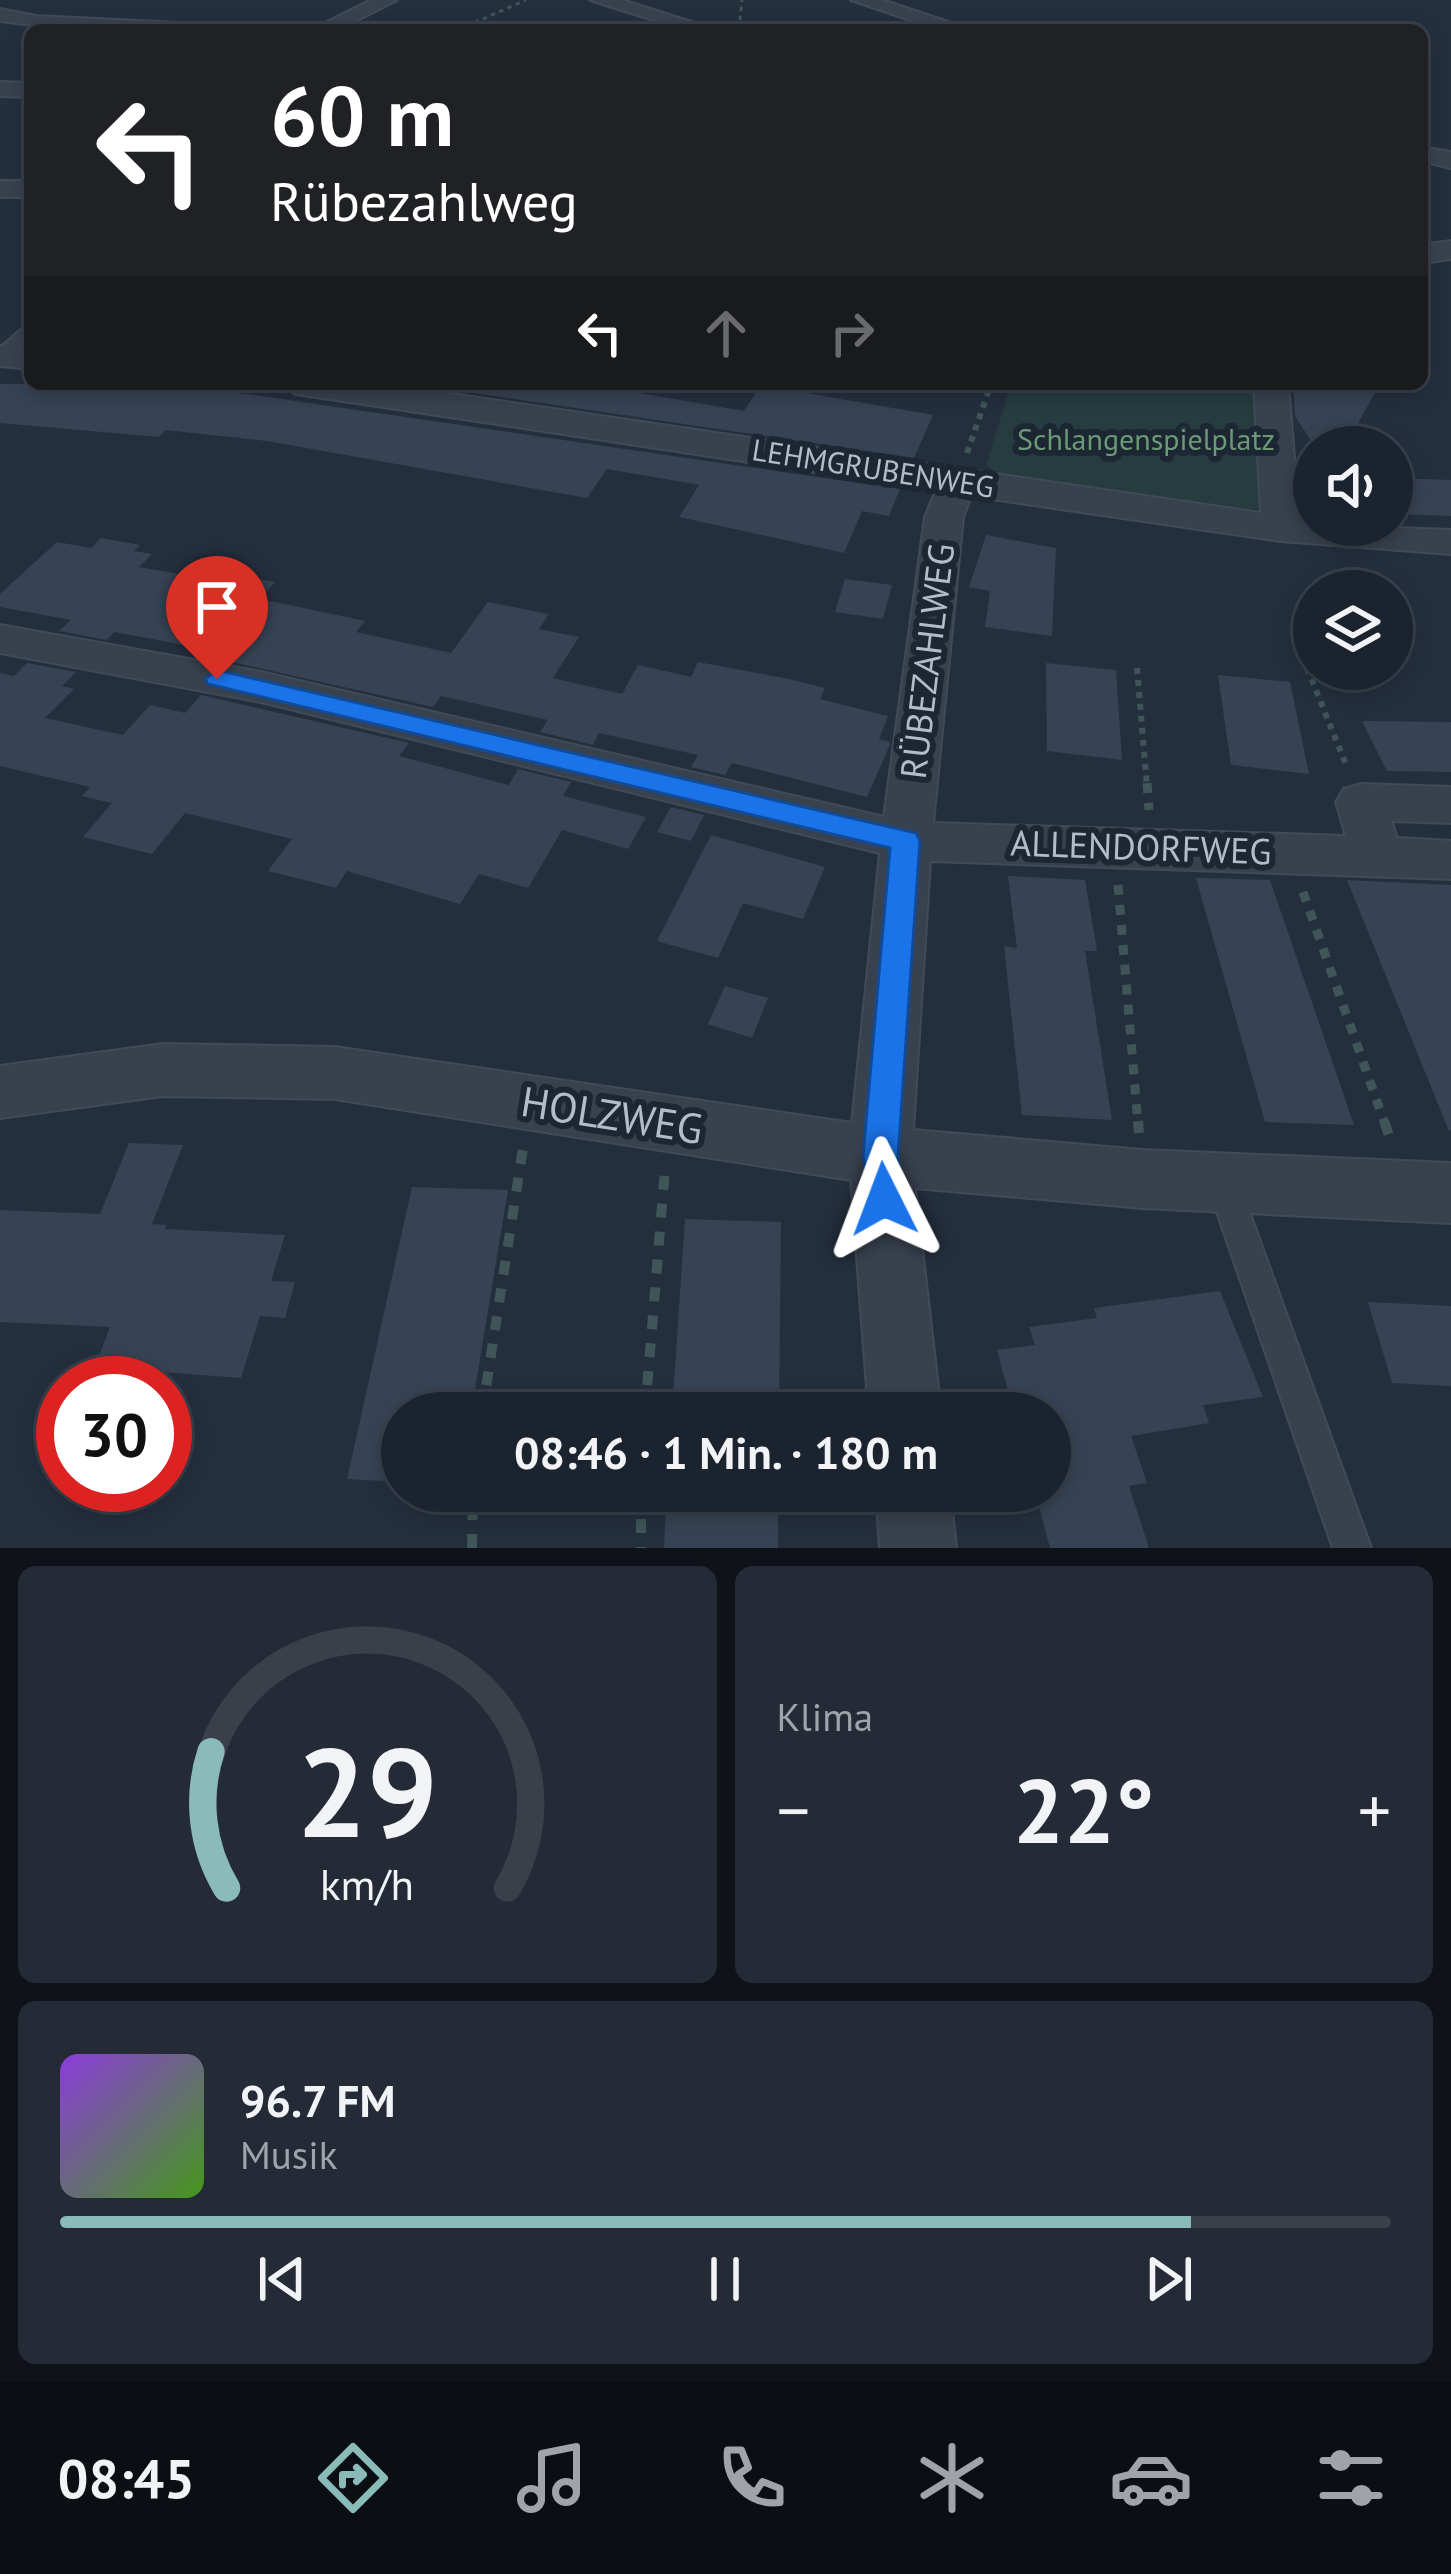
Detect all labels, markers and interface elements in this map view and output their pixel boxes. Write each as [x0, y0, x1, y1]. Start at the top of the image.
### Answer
text: 60 m [270, 60, 454, 169]
icon: left [72, 72, 228, 228]
text: Rübezahlweg [270, 166, 578, 236]
icon: left [567, 300, 633, 366]
icon: ahead [693, 300, 759, 366]
icon: right [819, 300, 885, 366]
park label: Schlangenspielplatz [1017, 419, 1275, 458]
map controls [1293, 426, 1413, 690]
button: sound [1293, 426, 1413, 546]
street label: LEHMGRUBENWEG [750, 429, 997, 506]
street label: RÜBEZAHLWEG [889, 541, 964, 781]
pin [166, 556, 268, 679]
button: layers [1293, 570, 1413, 690]
icon: arrive [184, 574, 250, 640]
street label: ALLENDORFWEG [1010, 818, 1272, 875]
street label: HOLZWEG [517, 1073, 707, 1156]
position arrow [821, 1136, 947, 1262]
speed limit sign: 30 [36, 1356, 192, 1512]
text: 08:46 · 1 Min. · 180 m [514, 1423, 938, 1481]
text: Klima [777, 1691, 873, 1742]
text: 29 [296, 1710, 438, 1871]
text: 22° [1013, 1751, 1154, 1868]
text: − [777, 1767, 810, 1852]
text: + [1358, 1767, 1391, 1852]
text: km/h [320, 1855, 414, 1911]
text: 96.7 FM [240, 2071, 395, 2129]
text: Musik [240, 2129, 337, 2180]
icon: previous [249, 2246, 315, 2312]
icon: pause [692, 2246, 758, 2312]
icon: next [1136, 2246, 1202, 2312]
icon: directions [311, 2436, 395, 2520]
icon: music [510, 2436, 594, 2520]
icon: phone [710, 2436, 794, 2520]
icon: climate [910, 2436, 994, 2520]
icon: car [1109, 2436, 1193, 2520]
icon: filters [1309, 2436, 1393, 2520]
text: 08:45 [58, 2443, 195, 2513]

